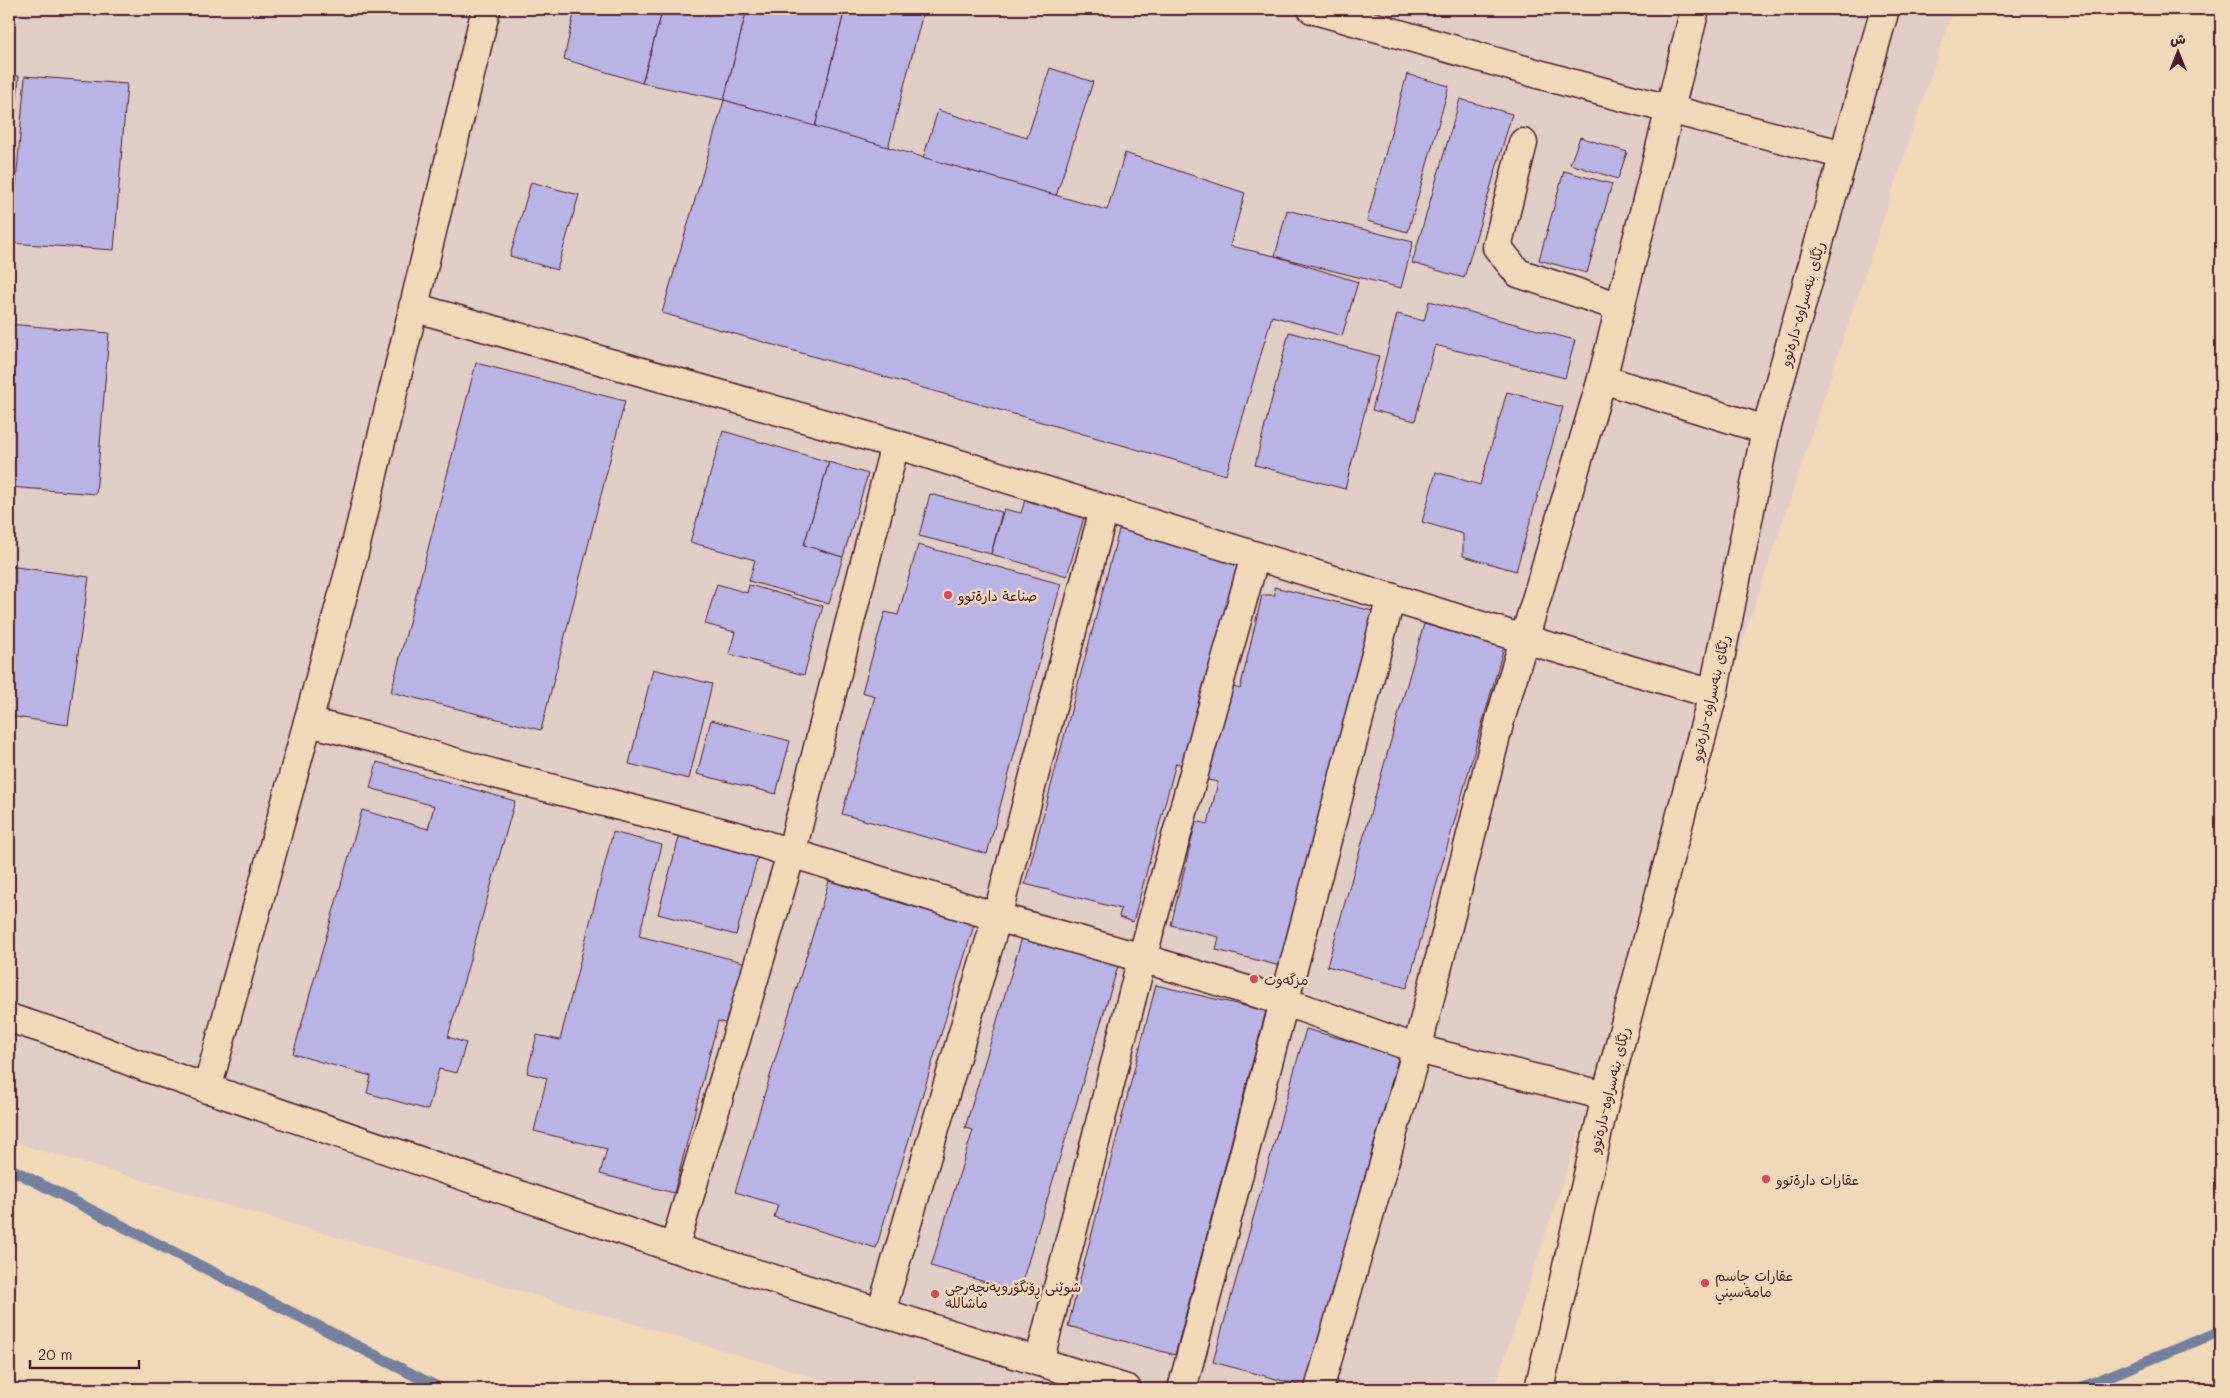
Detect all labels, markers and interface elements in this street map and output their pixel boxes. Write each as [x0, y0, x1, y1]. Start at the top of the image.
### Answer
north arrow [2152, 28, 2202, 78]
text: ش [2170, 29, 2186, 48]
street label: رێگای بنەسراوە-دارەتوو [1775, 239, 1830, 370]
place label: صناعة دارةتوو [957, 586, 1037, 606]
marker: صناعة دارةتوو [942, 589, 954, 601]
street label: رێگای بنەسراوە-دارەتوو [1686, 633, 1735, 764]
place label: مزگەوت [1264, 970, 1308, 989]
marker: مزگەوت [1248, 973, 1260, 985]
street label: رێگای بنەسراوە-دارەتوو [1584, 1025, 1635, 1156]
place label: عقارات دارةتوو [1775, 1170, 1859, 1190]
marker: عقارات دارةتوو [1760, 1173, 1772, 1185]
place label: عقارات جاسم مامةسيني [1715, 1266, 1793, 1305]
place label: شوێنی ڕۆنگۆروپەنچەرچی ماشاللە [945, 1277, 1081, 1312]
marker: عقارات جاسم مامةسيني [1699, 1277, 1711, 1289]
marker: شوێنی ڕۆنگۆروپەنچەرچی ماشاللە [929, 1288, 941, 1300]
scale bar [30, 1338, 139, 1370]
text: 20 m [38, 1344, 72, 1364]

